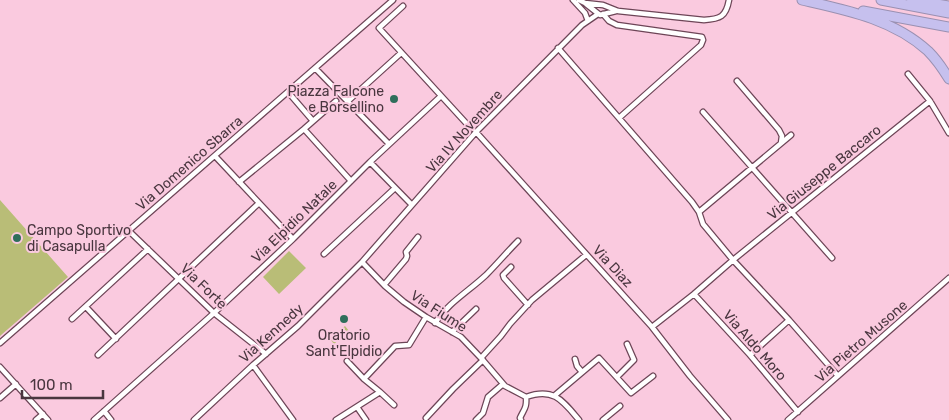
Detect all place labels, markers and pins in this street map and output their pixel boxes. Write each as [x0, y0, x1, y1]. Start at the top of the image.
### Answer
place label: Piazza Falcone e Borsellino [287, 83, 384, 116]
marker: Piazza Falcone e Borsellino [388, 93, 400, 105]
place label: Campo Sportivo di Casapulla [27, 222, 131, 255]
marker: Campo Sportivo di Casapulla [11, 232, 23, 244]
marker: Oratorio Sant'Elpidio [338, 313, 350, 325]
place label: Oratorio Sant'Elpidio [306, 327, 382, 360]

